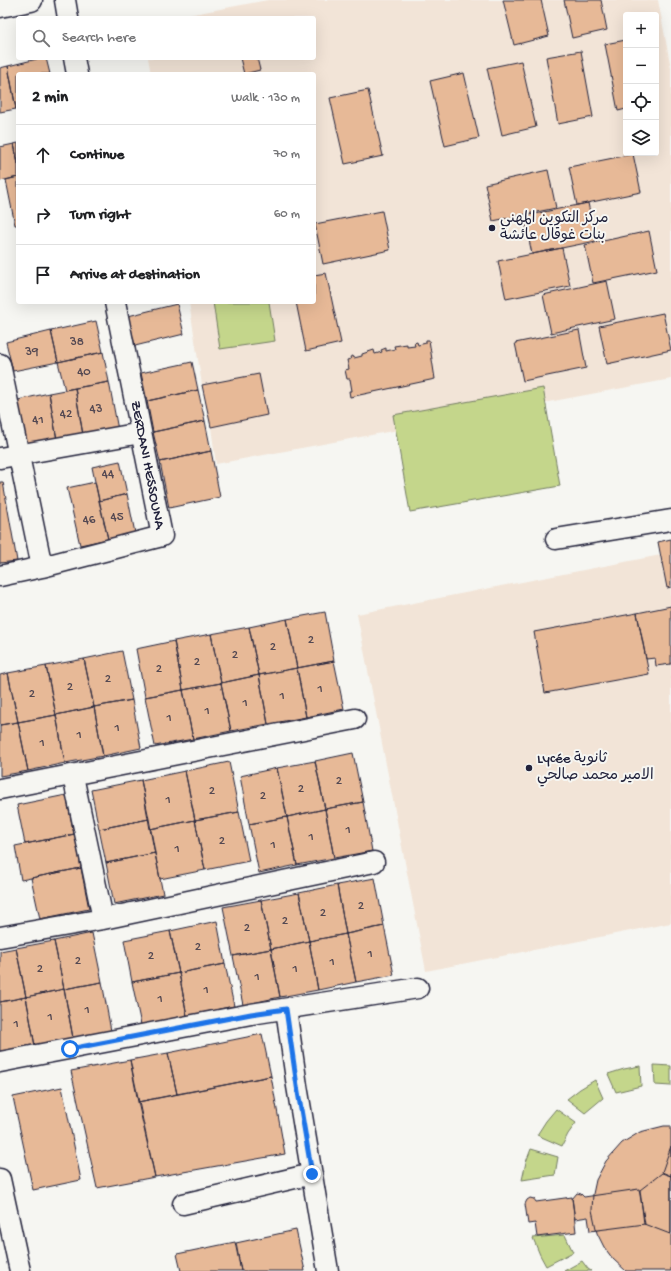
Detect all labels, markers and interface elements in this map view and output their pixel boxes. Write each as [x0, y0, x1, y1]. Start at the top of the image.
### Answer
map controls [623, 12, 659, 156]
button: + [623, 12, 659, 48]
search box [16, 16, 316, 60]
icon: search [30, 27, 52, 49]
text: Search here [62, 29, 136, 47]
button: − [623, 48, 659, 84]
button: locate [623, 84, 659, 120]
text: 2 min [32, 88, 68, 108]
text: Walk · 130 m [231, 91, 300, 106]
button: layers [623, 120, 659, 156]
icon: ahead [32, 144, 54, 166]
text: Continue [70, 146, 124, 164]
text: 70 m [274, 147, 300, 162]
icon: right [32, 204, 54, 226]
text: Turn right [70, 206, 130, 224]
text: 60 m [274, 207, 300, 222]
place label: مركز التكوين المهني بنات غوقال عائشة [500, 210, 608, 245]
marker: مركز التكوين المهني بنات غوقال عائشة [487, 223, 497, 233]
icon: arrive [32, 264, 54, 286]
text: Arrive at destination [70, 266, 200, 284]
house number: 38 [69, 335, 84, 350]
house number: 39 [24, 345, 39, 360]
house number: 40 [77, 365, 91, 380]
street label: ZERDANI HESSOUNA [126, 399, 169, 532]
house number: 43 [90, 402, 103, 417]
house number: 42 [60, 407, 73, 422]
house number: 41 [32, 413, 44, 428]
house number: 44 [102, 467, 114, 482]
house number: 45 [111, 510, 124, 525]
house number: 46 [83, 513, 96, 528]
house number: 2 [308, 633, 315, 648]
house number: 2 [270, 640, 277, 655]
house number: 2 [232, 648, 239, 663]
house number: 2 [194, 655, 201, 670]
house number: 2 [156, 662, 163, 677]
house number: 2 [105, 672, 112, 687]
house number: 2 [67, 680, 74, 695]
house number: 1 [316, 682, 323, 697]
house number: 2 [29, 687, 36, 702]
house number: 1 [278, 689, 285, 704]
house number: 1 [241, 696, 248, 711]
house number: 1 [203, 704, 210, 719]
house number: 1 [165, 711, 172, 726]
house number: 1 [113, 721, 120, 736]
house number: 1 [75, 728, 82, 743]
house number: 1 [38, 736, 45, 751]
place label: Lycée ثانوية الامير محمد صالحي [537, 750, 654, 787]
marker: Lycée ثانوية الامير محمد صالحي [524, 763, 534, 773]
house number: 2 [336, 774, 343, 789]
house number: 2 [298, 782, 305, 797]
house number: 2 [209, 784, 216, 799]
house number: 2 [260, 789, 267, 804]
house number: 1 [164, 793, 171, 808]
house number: 1 [344, 823, 351, 838]
house number: 1 [307, 830, 314, 845]
house number: 2 [219, 834, 226, 849]
house number: 1 [269, 838, 276, 853]
house number: 1 [173, 842, 180, 857]
house number: 2 [358, 899, 365, 914]
house number: 2 [320, 906, 327, 921]
house number: 2 [282, 914, 289, 929]
house number: 2 [244, 921, 251, 936]
house number: 2 [195, 940, 202, 955]
house number: 1 [366, 947, 373, 962]
house number: 2 [148, 949, 155, 964]
house number: 2 [75, 954, 82, 969]
house number: 1 [328, 955, 335, 970]
house number: 2 [37, 962, 44, 977]
house number: 1 [291, 962, 298, 977]
house number: 1 [253, 970, 260, 985]
house number: 1 [202, 983, 209, 998]
house number: 1 [156, 992, 163, 1007]
house number: 1 [83, 1003, 90, 1018]
house number: 1 [46, 1010, 53, 1025]
house number: 1 [12, 1017, 19, 1032]
route start [61, 1040, 79, 1058]
route end [303, 1165, 321, 1183]

